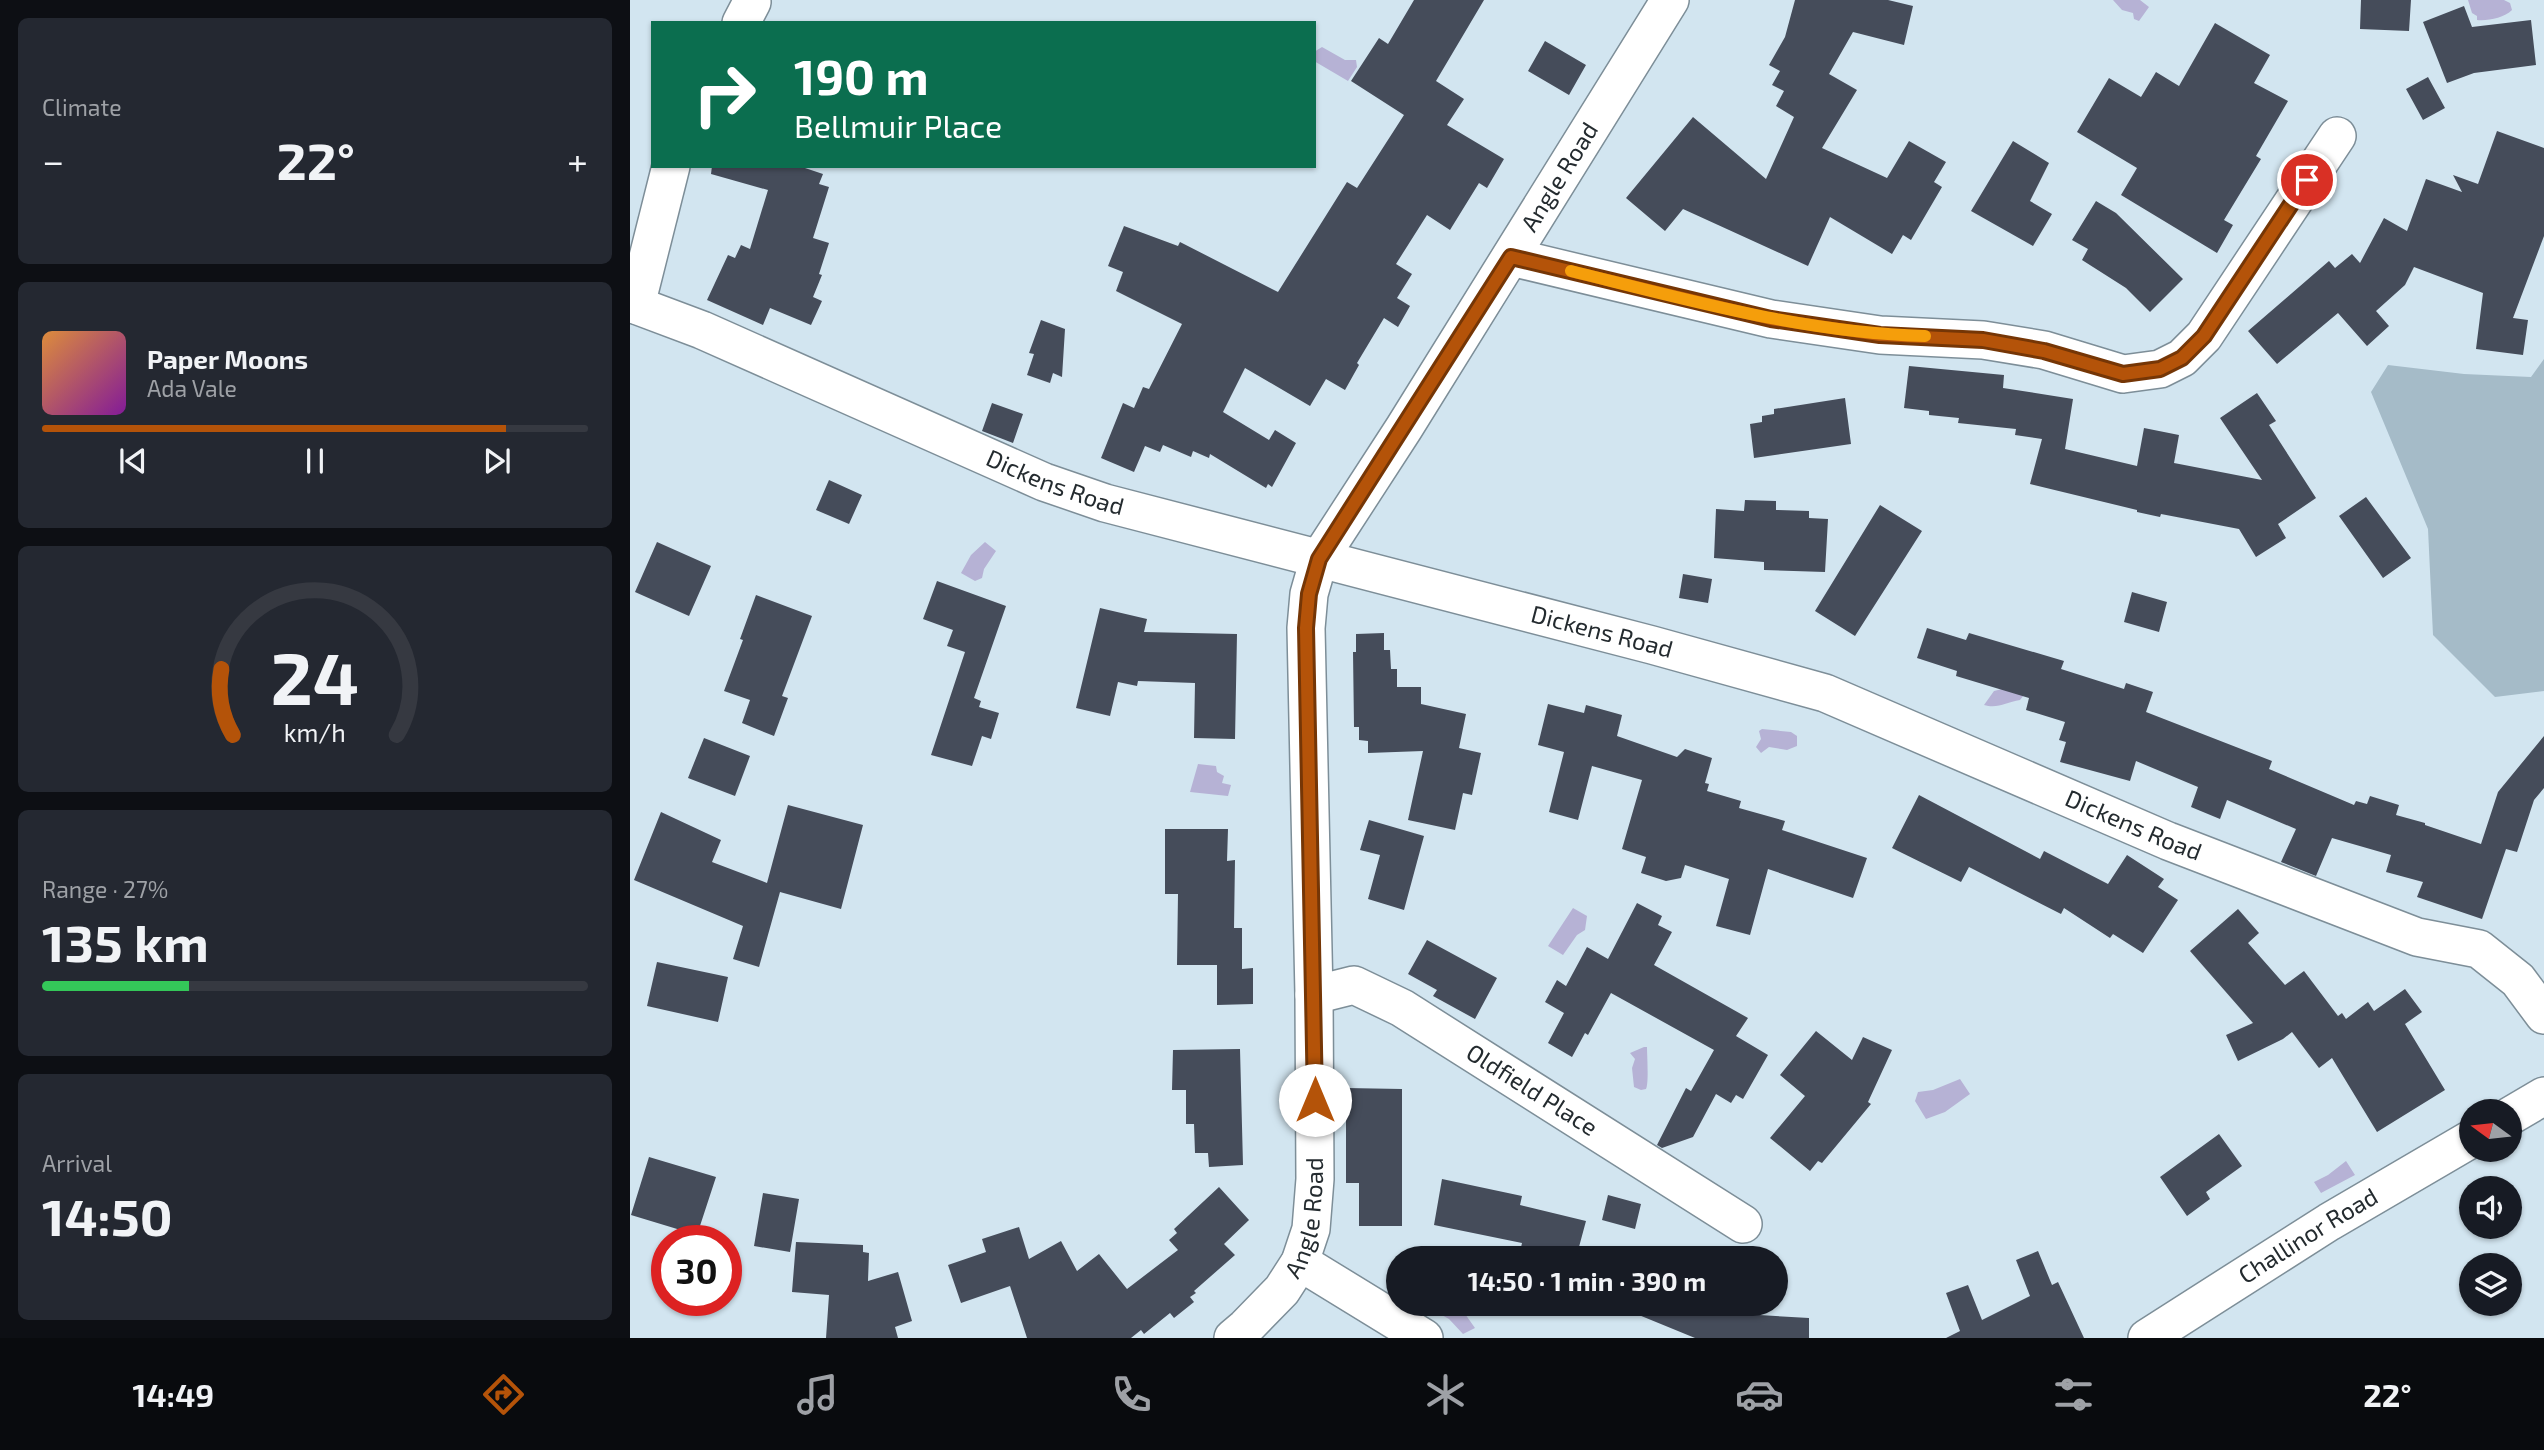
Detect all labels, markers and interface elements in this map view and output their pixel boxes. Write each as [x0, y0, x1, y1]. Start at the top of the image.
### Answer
text: 190 m [794, 46, 929, 105]
icon: right [679, 49, 770, 140]
text: Climate [42, 93, 122, 121]
text: Bellmuir Place [794, 106, 1002, 144]
street label: Angle Road [1514, 116, 1603, 236]
text: 22° [276, 128, 355, 190]
text: − [42, 137, 64, 183]
text: + [567, 137, 588, 183]
pin [2277, 150, 2337, 210]
icon: arrive [2288, 161, 2326, 199]
text: Paper Moons [147, 343, 308, 374]
text: Ada Vale [147, 374, 237, 402]
icon: previous [114, 442, 152, 480]
icon: pause [296, 442, 334, 480]
icon: next [478, 442, 516, 480]
street label: Dickens Road [982, 442, 1127, 520]
street label: Dickens Road [1528, 598, 1676, 663]
text: 24 [271, 632, 359, 720]
text: km/h [284, 717, 346, 747]
street label: Dickens Road [2061, 783, 2206, 866]
text: Range · 27% [42, 875, 168, 903]
text: 135 km [42, 910, 209, 972]
street label: Oldfield Place [1462, 1037, 1603, 1141]
position arrow [1278, 1063, 1352, 1137]
north arrow [2459, 1099, 2522, 1162]
map controls [2459, 1099, 2522, 1316]
text: Arrival [42, 1149, 112, 1177]
street label: Angle Road [1278, 1157, 1328, 1283]
button: sound [2459, 1176, 2522, 1239]
street label: Challinor Road [2233, 1181, 2383, 1289]
text: 14:50 [42, 1184, 172, 1246]
speed limit sign: 30 [651, 1225, 742, 1316]
button: layers [2459, 1253, 2522, 1316]
text: 14:50 · 1 min · 390 m [1468, 1265, 1706, 1296]
icon: directions [479, 1370, 528, 1419]
icon: music [793, 1370, 842, 1419]
icon: phone [1107, 1370, 1156, 1419]
icon: climate [1421, 1370, 1470, 1419]
icon: car [1735, 1370, 1784, 1419]
icon: filters [2049, 1370, 2098, 1419]
text: 14:49 [133, 1375, 214, 1413]
text: 22° [2363, 1375, 2411, 1413]

